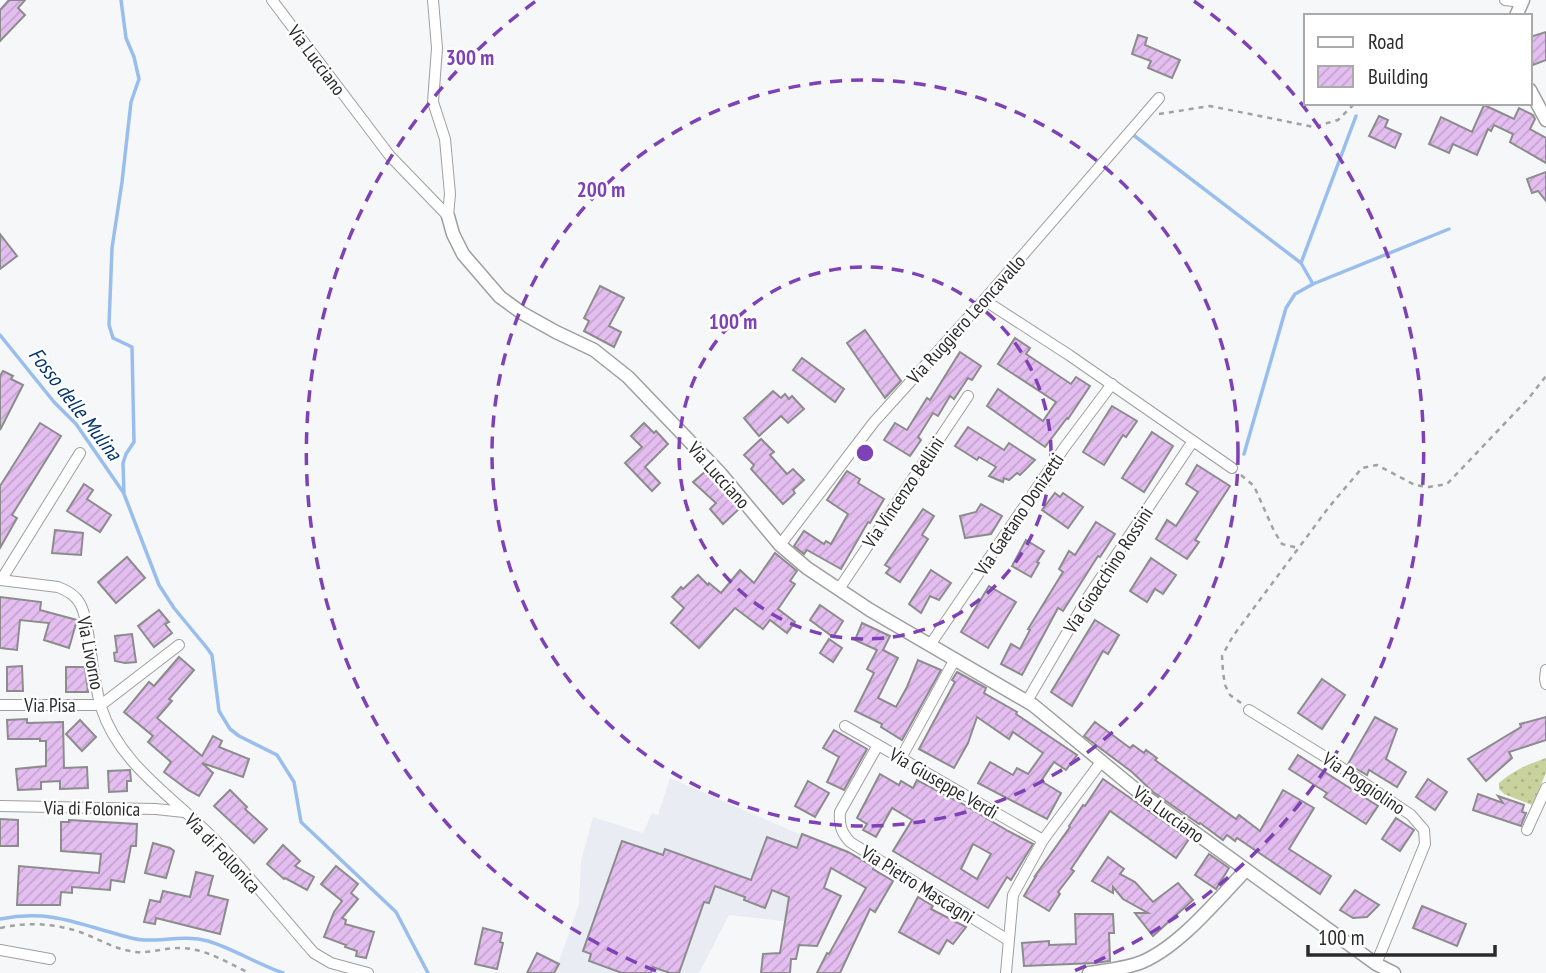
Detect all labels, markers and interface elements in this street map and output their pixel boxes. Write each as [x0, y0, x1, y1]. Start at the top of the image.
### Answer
legend [1304, 14, 1532, 105]
street label: Via Lucciano [282, 19, 351, 100]
text: Road [1368, 28, 1404, 55]
text: 300 m [446, 44, 494, 71]
text: Building [1368, 63, 1428, 90]
text: 200 m [577, 176, 625, 203]
street label: Via Ruggiero Leoncavallo [901, 249, 1030, 389]
text: 100 m [709, 308, 757, 335]
water label: Fosso delle Mulina [23, 342, 129, 467]
street label: Via Vincenzo Bellini [856, 432, 949, 553]
street label: Via Lucciano [682, 436, 755, 513]
centre of rings [853, 441, 877, 465]
street label: Via Gaetano Donizetti [969, 448, 1069, 581]
street label: Via Gioacchino Rossini [1058, 502, 1158, 639]
street label: Via Livorno [72, 613, 110, 692]
street label: Via Pisa [23, 693, 76, 717]
street label: Via Giuseppe Verdi [884, 742, 1003, 824]
street label: Via Poggiolino [1317, 746, 1410, 819]
street label: Via Lucciano [1128, 780, 1209, 848]
street label: Via di Folonica [43, 795, 140, 821]
street label: Via di Follonica [179, 807, 266, 898]
street label: Via Pietro Mascagni [856, 839, 979, 928]
scale bar [1308, 914, 1495, 958]
text: 100 m [1318, 924, 1364, 951]

